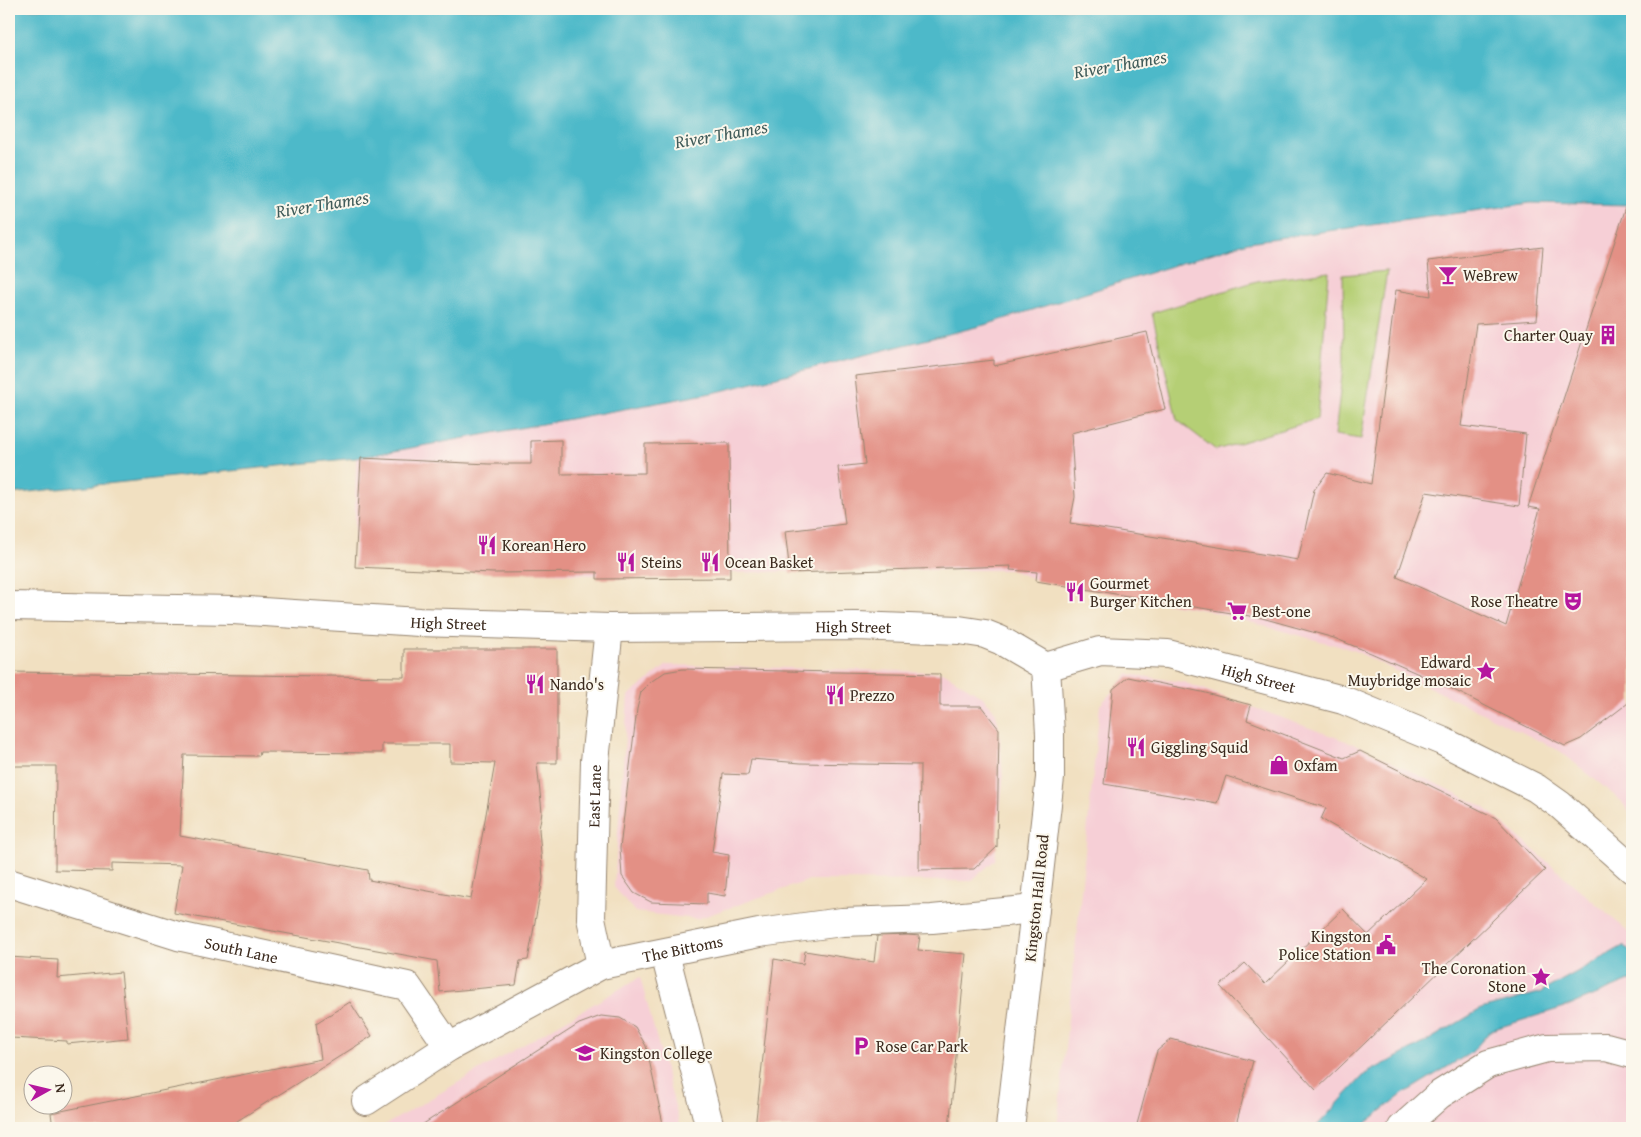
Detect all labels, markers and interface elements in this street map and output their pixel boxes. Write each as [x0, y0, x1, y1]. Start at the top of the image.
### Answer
water label: River Thames [1071, 42, 1169, 86]
water label: River Thames [672, 112, 770, 156]
water label: River Thames [273, 183, 371, 225]
place label: WeBrew [1463, 263, 1518, 287]
bar icon: WeBrew [1437, 264, 1459, 286]
place label: Charter Quay [1504, 323, 1593, 347]
building icon: Charter Quay [1597, 324, 1619, 346]
place label: Korean Hero [502, 533, 586, 557]
restaurant icon: Korean Hero [476, 534, 498, 556]
place label: Steins [641, 550, 682, 574]
place label: Ocean Basket [725, 550, 814, 574]
restaurant icon: Steins [615, 551, 637, 573]
restaurant icon: Ocean Basket [699, 551, 721, 573]
place label: Gourmet Burger Kitchen [1090, 571, 1192, 613]
restaurant icon: Gourmet Burger Kitchen [1064, 581, 1086, 603]
place label: Rose Theatre [1471, 589, 1558, 613]
theatre icon: Rose Theatre [1562, 590, 1584, 612]
place label: Best-one [1252, 599, 1311, 623]
supermarket icon: Best-one [1226, 600, 1248, 622]
street label: High Street [410, 609, 487, 636]
street label: High Street [815, 614, 892, 639]
place label: Edward Muybridge mosaic [1348, 650, 1471, 692]
street label: High Street [1219, 657, 1299, 699]
place icon: Edward Muybridge mosaic [1475, 660, 1497, 682]
place label: Nando's [550, 672, 604, 696]
restaurant icon: Nando's [524, 673, 546, 695]
place label: Prezzo [850, 683, 895, 707]
restaurant icon: Prezzo [824, 684, 846, 706]
place label: Giggling Squid [1151, 735, 1249, 759]
restaurant icon: Giggling Squid [1125, 736, 1147, 758]
place label: Oxfam [1294, 753, 1338, 777]
shop icon: Oxfam [1268, 754, 1290, 776]
street label: East Lane [581, 764, 607, 828]
street label: Kingston Hall Road [1017, 833, 1055, 963]
place label: Kingston Police Station [1279, 924, 1371, 966]
street label: The Bittoms [640, 929, 725, 968]
street label: South Lane [202, 930, 280, 970]
public building icon: Kingston Police Station [1375, 934, 1397, 956]
place label: The Coronation Stone [1422, 956, 1526, 998]
place icon: The Coronation Stone [1530, 966, 1552, 988]
place label: Rose Car Park [876, 1034, 969, 1058]
parking icon: Rose Car Park [850, 1035, 872, 1057]
place label: Kingston College [600, 1041, 712, 1065]
school or university icon: Kingston College [574, 1042, 596, 1064]
north arrow [22, 1064, 72, 1114]
text: N [50, 1082, 72, 1095]

